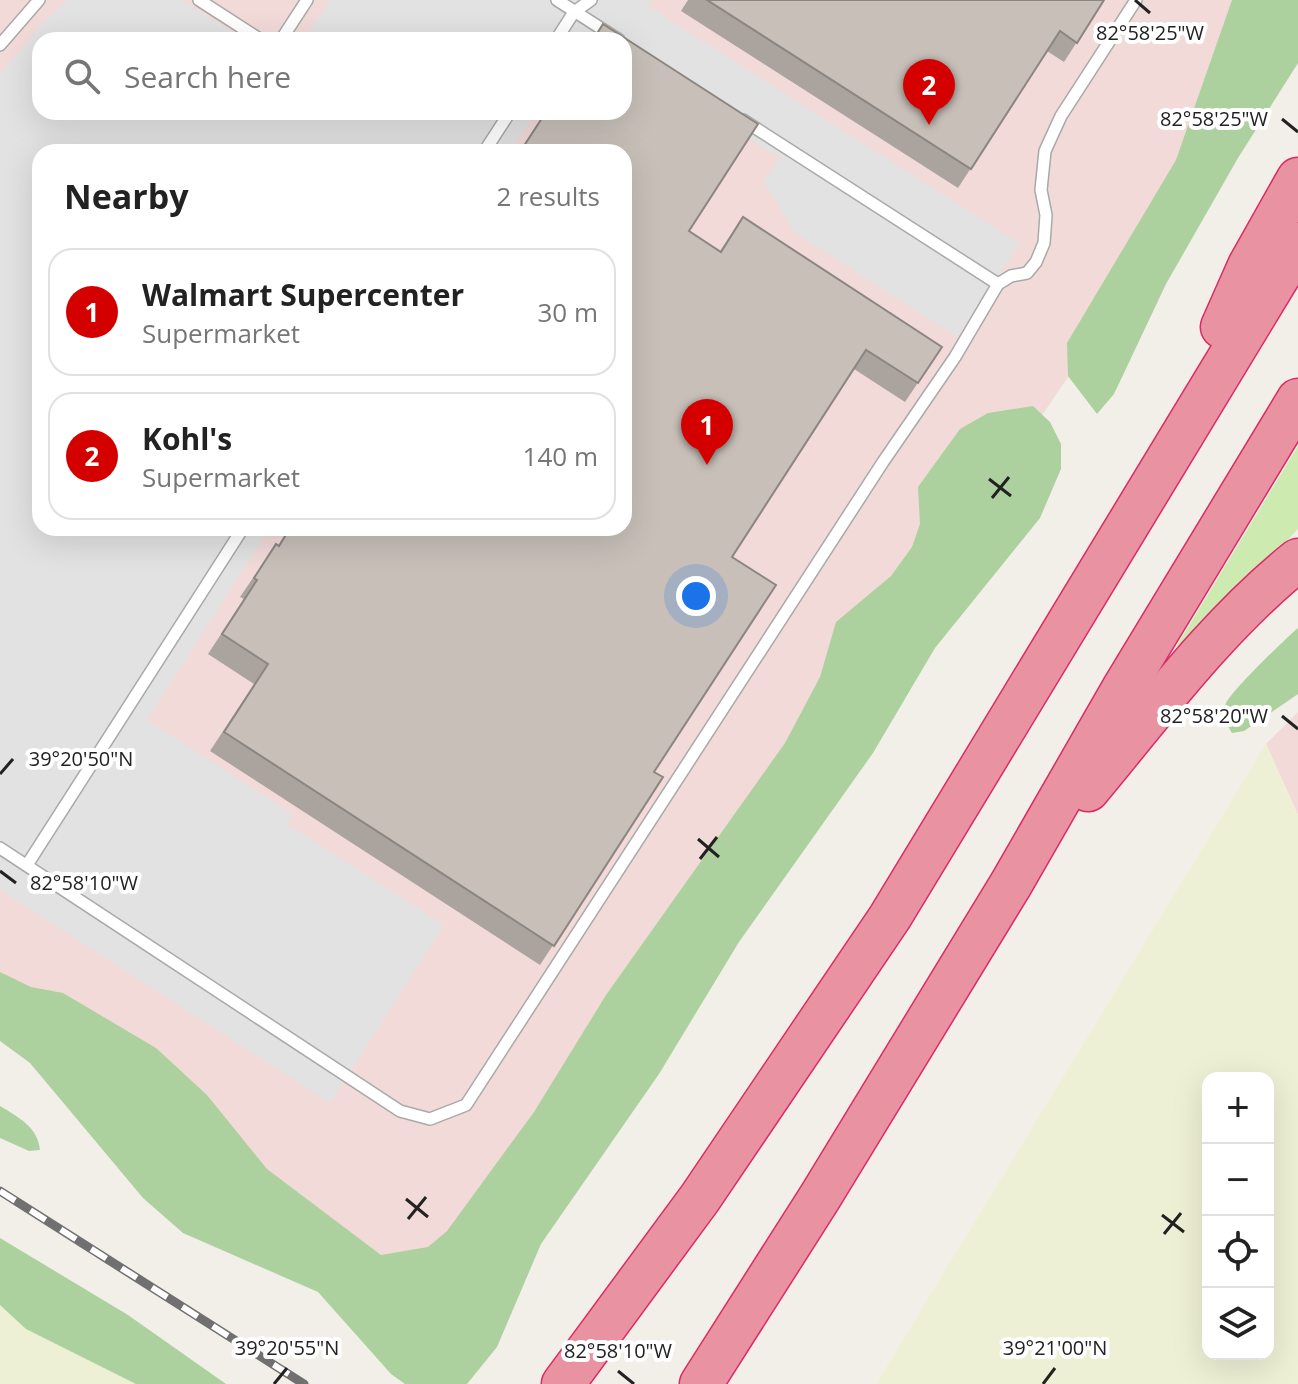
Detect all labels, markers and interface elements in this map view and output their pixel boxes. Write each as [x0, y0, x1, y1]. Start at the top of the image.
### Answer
text: 82°58'25"W [1096, 19, 1205, 46]
search box [32, 32, 632, 120]
icon: search [60, 54, 104, 98]
text: Search here [124, 56, 291, 97]
pin: 2 [903, 59, 955, 125]
text: 82°58'25"W [1160, 105, 1269, 132]
text: Nearby [64, 173, 189, 219]
text: 2 results [497, 178, 600, 214]
text: Walmart Supercenter [142, 274, 464, 315]
text: 1 [85, 294, 99, 330]
text: 30 m [537, 294, 598, 330]
text: Supermarket [142, 315, 300, 351]
pin: 1 [681, 399, 733, 465]
text: Kohl's [142, 418, 232, 459]
text: 2 [85, 438, 99, 474]
text: 140 m [523, 438, 598, 474]
text: Supermarket [142, 459, 300, 495]
your location [676, 576, 716, 616]
text: 82°58'20"W [1160, 702, 1269, 729]
text: 39°20'50"N [29, 745, 133, 772]
text: 82°58'10"W [30, 869, 139, 896]
map controls [1202, 1072, 1274, 1360]
button: + [1202, 1072, 1274, 1144]
button: − [1202, 1144, 1274, 1216]
button: locate [1202, 1216, 1274, 1288]
button: layers [1202, 1288, 1274, 1360]
text: 39°20'55"N [235, 1334, 339, 1361]
text: 39°21'00"N [1003, 1334, 1107, 1361]
text: 82°58'10"W [564, 1337, 673, 1364]

